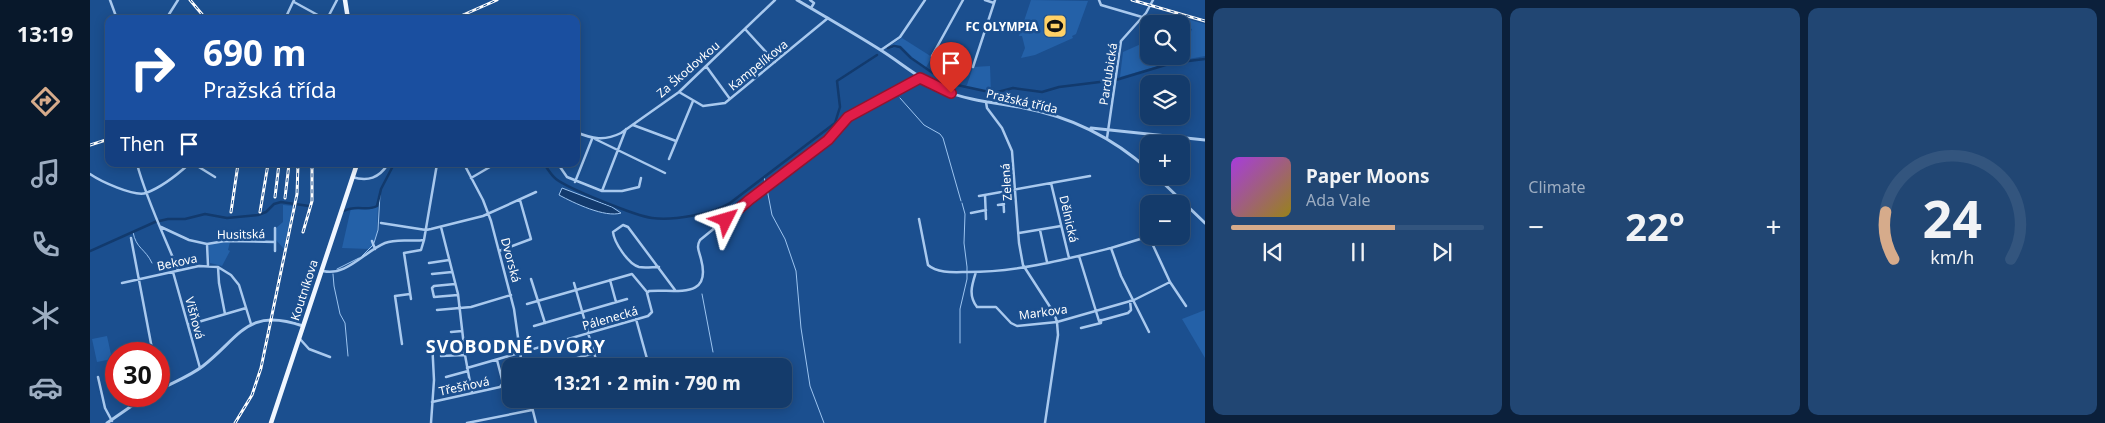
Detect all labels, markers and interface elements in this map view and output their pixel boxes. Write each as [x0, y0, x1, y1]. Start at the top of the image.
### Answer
sports icon: FC OLYMPIA [1042, 13, 1068, 39]
map controls [1140, 15, 1190, 245]
button: search [1140, 15, 1190, 65]
text: 13:19 [17, 18, 73, 48]
place label: FC OLYMPIA [965, 18, 1039, 35]
text: 690 m [203, 29, 306, 76]
icon: right [120, 35, 185, 100]
street label: Kampelíkova [725, 36, 791, 94]
street label: Za Škodovkou [653, 37, 723, 101]
pin [930, 42, 972, 93]
street label: Pardubická [1095, 42, 1121, 106]
icon: arrive [937, 49, 965, 77]
text: Pražská třída [203, 74, 337, 104]
button: layers [1140, 75, 1190, 125]
icon: directions [28, 84, 63, 119]
street label: Pražská třída [985, 85, 1059, 117]
icon: arrive [175, 130, 203, 158]
text: Then [120, 131, 165, 157]
button: + [1140, 135, 1190, 185]
icon: music [28, 156, 63, 191]
street label: Zelená [996, 163, 1016, 201]
text: Paper Moons [1306, 163, 1430, 189]
text: Climate [1528, 176, 1585, 198]
text: 24 [1923, 182, 1982, 253]
text: Ada Vale [1306, 189, 1371, 211]
position arrow [699, 193, 751, 245]
street label: Dělnická [1055, 194, 1083, 244]
button: − [1140, 195, 1190, 245]
text: 22° [1625, 200, 1685, 252]
text: − [1528, 207, 1544, 245]
text: + [1766, 207, 1782, 245]
street label: Husitská [217, 225, 265, 243]
icon: phone [28, 227, 63, 262]
street label: Dvorská [497, 236, 525, 284]
icon: previous [1259, 238, 1287, 266]
icon: pause [1344, 238, 1372, 266]
icon: next [1428, 238, 1456, 266]
text: km/h [1930, 245, 1974, 269]
street label: Bekova [155, 249, 199, 275]
street label: Koutníkova [286, 257, 322, 323]
street label: Višňová [181, 295, 209, 341]
icon: climate [28, 298, 63, 333]
street label: Markova [1018, 300, 1068, 324]
street label: Pálenecká [580, 302, 640, 334]
district label: SVOBODNÉ DVORY [426, 334, 606, 358]
speed limit sign: 30 [105, 342, 170, 407]
icon: car [28, 370, 63, 405]
text: 13:21 · 2 min · 790 m [553, 370, 741, 396]
street label: Třešňová [437, 372, 491, 400]

